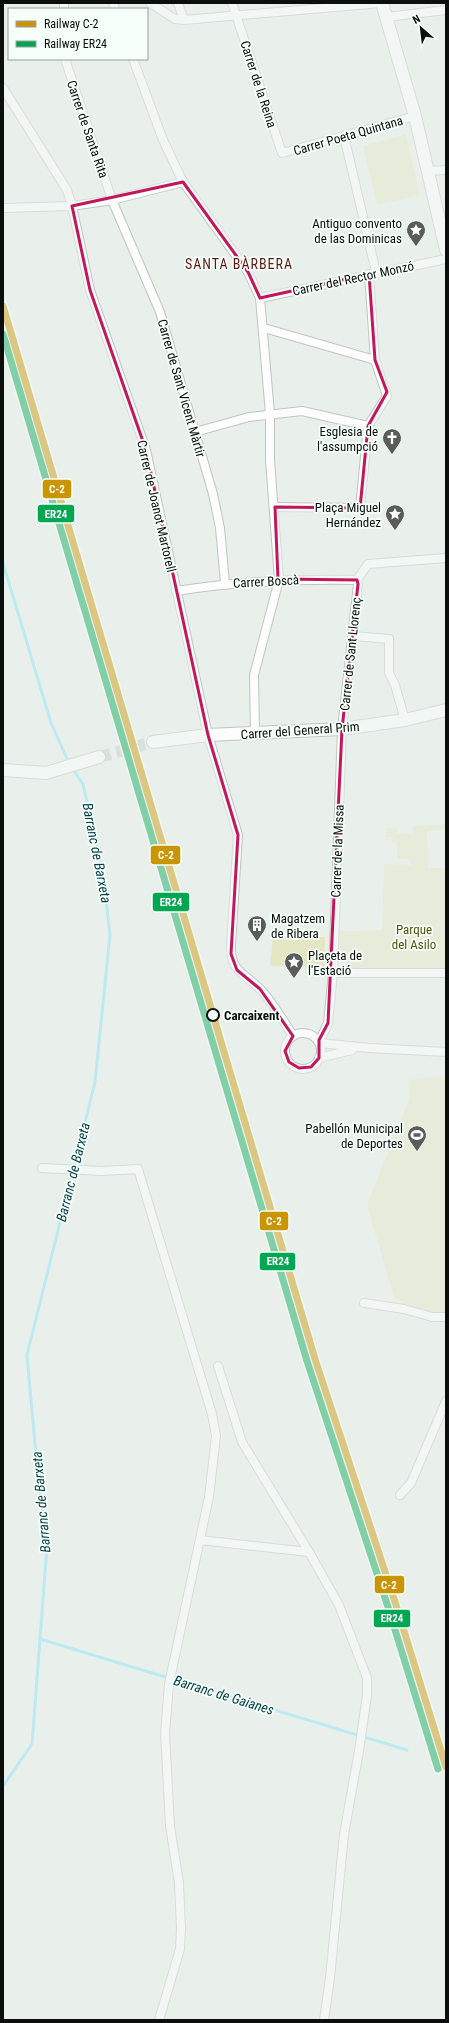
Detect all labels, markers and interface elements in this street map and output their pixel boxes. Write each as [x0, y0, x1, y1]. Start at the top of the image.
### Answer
legend [8, 8, 148, 60]
north arrow [401, 8, 441, 48]
text: N [411, 12, 423, 27]
text: Railway C-2 [44, 17, 99, 31]
text: Railway ER24 [44, 37, 107, 51]
street label: Carrer de la Reina [237, 39, 280, 130]
street label: Carrer de Santa Rita [64, 78, 111, 180]
street label: Carrer Poeta Quintana [292, 113, 405, 158]
place label: Antiguo convento de las Dominicas [312, 216, 402, 246]
place icon: Antiguo convento de las Dominicas [405, 219, 427, 247]
district label: SANTA BÀRBERA [185, 255, 293, 272]
street label: Carrer del Rector Monzó [291, 258, 415, 299]
street label: Carrer de Sant Vicent Màrtir [155, 317, 208, 459]
place label: Esglesia de l'assumpció [317, 424, 378, 454]
church icon: Esglesia de l'assumpció [381, 427, 403, 455]
street label: Carrer de Joanot Martorell [134, 439, 179, 574]
line badge: C-2 [42, 479, 72, 499]
text: C-2 [49, 483, 65, 496]
place label: Plaça Miguel Hernández [315, 500, 381, 530]
place icon: Plaça Miguel Hernández [384, 503, 406, 531]
line badge: ER24 [37, 504, 75, 523]
text: ER24 [45, 508, 68, 521]
street label: Carrer Boscà [233, 572, 299, 591]
street label: Carrer de Sant Llorenç [337, 597, 364, 712]
street label: Carrer del General Prim [240, 719, 360, 742]
water label: Barranc de Barxeta [79, 802, 115, 904]
street label: Carrer de la Missa [328, 804, 347, 898]
line badge: C-2 [150, 845, 181, 865]
text: C-2 [158, 849, 174, 862]
line badge: ER24 [152, 892, 190, 912]
text: ER24 [160, 896, 183, 909]
place label: Magatzem de Ribera [271, 911, 325, 941]
building icon: Magatzem de Ribera [246, 914, 268, 942]
park label: Parque del Asilo [392, 922, 436, 952]
place label: Plaçeta de l'Estació [308, 948, 362, 978]
place icon: Plaçeta de l'Estació [283, 951, 305, 979]
marker: Carcaixent [206, 1008, 220, 1022]
place label: Carcaixent [224, 1008, 279, 1023]
water label: Barranc de Barxeta [53, 1121, 93, 1223]
place label: Pabellón Municipal de Deportes [305, 1121, 403, 1151]
sports icon: Pabellón Municipal de Deportes [406, 1124, 428, 1152]
line badge: C-2 [259, 1211, 289, 1231]
text: C-2 [266, 1215, 282, 1228]
line badge: ER24 [259, 1252, 296, 1271]
text: ER24 [267, 1255, 290, 1268]
water label: Barranc de Barxeta [29, 1451, 53, 1553]
line badge: C-2 [374, 1575, 405, 1594]
text: C-2 [381, 1579, 397, 1592]
line badge: ER24 [373, 1609, 411, 1628]
text: ER24 [381, 1612, 404, 1625]
water label: Barranc de Gaianes [172, 1672, 276, 1718]

